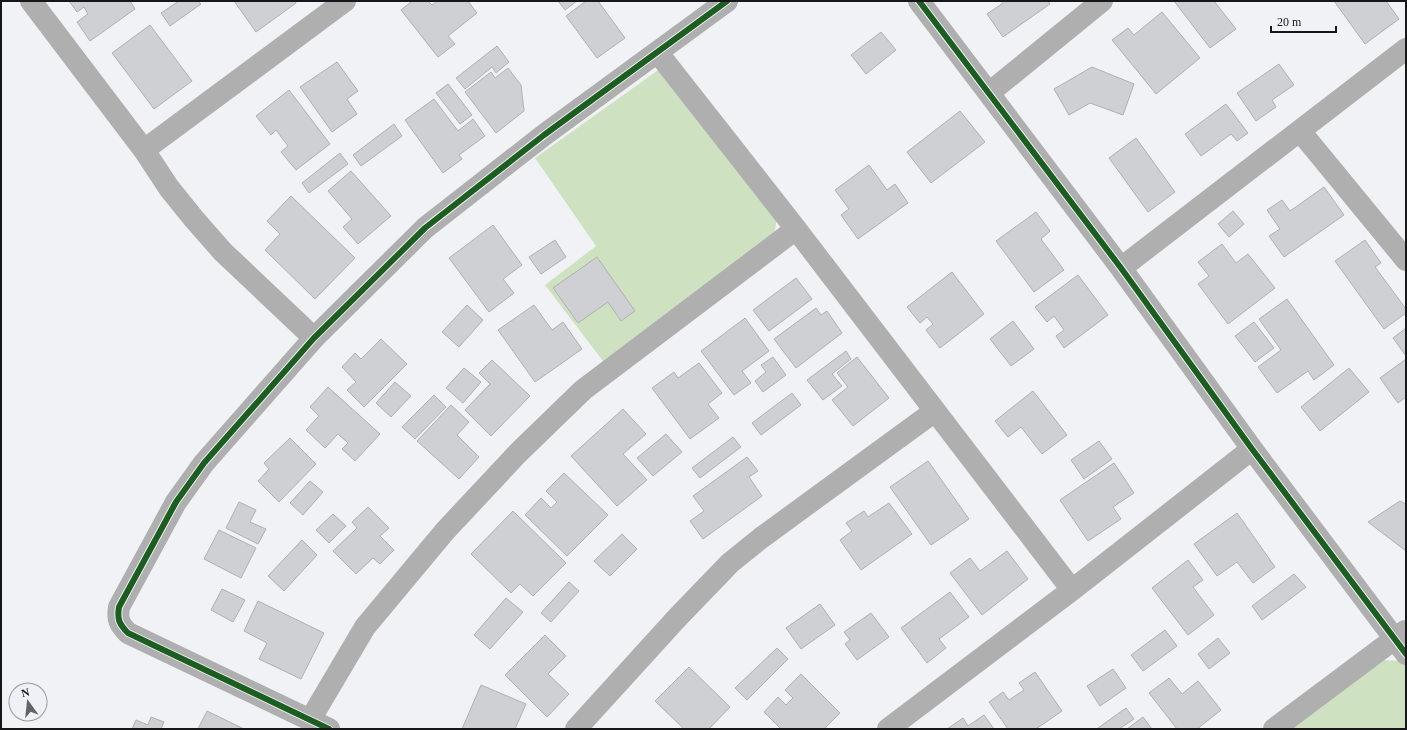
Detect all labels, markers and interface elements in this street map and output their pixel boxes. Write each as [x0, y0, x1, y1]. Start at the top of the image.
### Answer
scale bar [1271, 8, 1336, 34]
text: 20 m [1277, 15, 1302, 29]
north arrow [8, 682, 48, 722]
text: N [20, 686, 31, 699]

